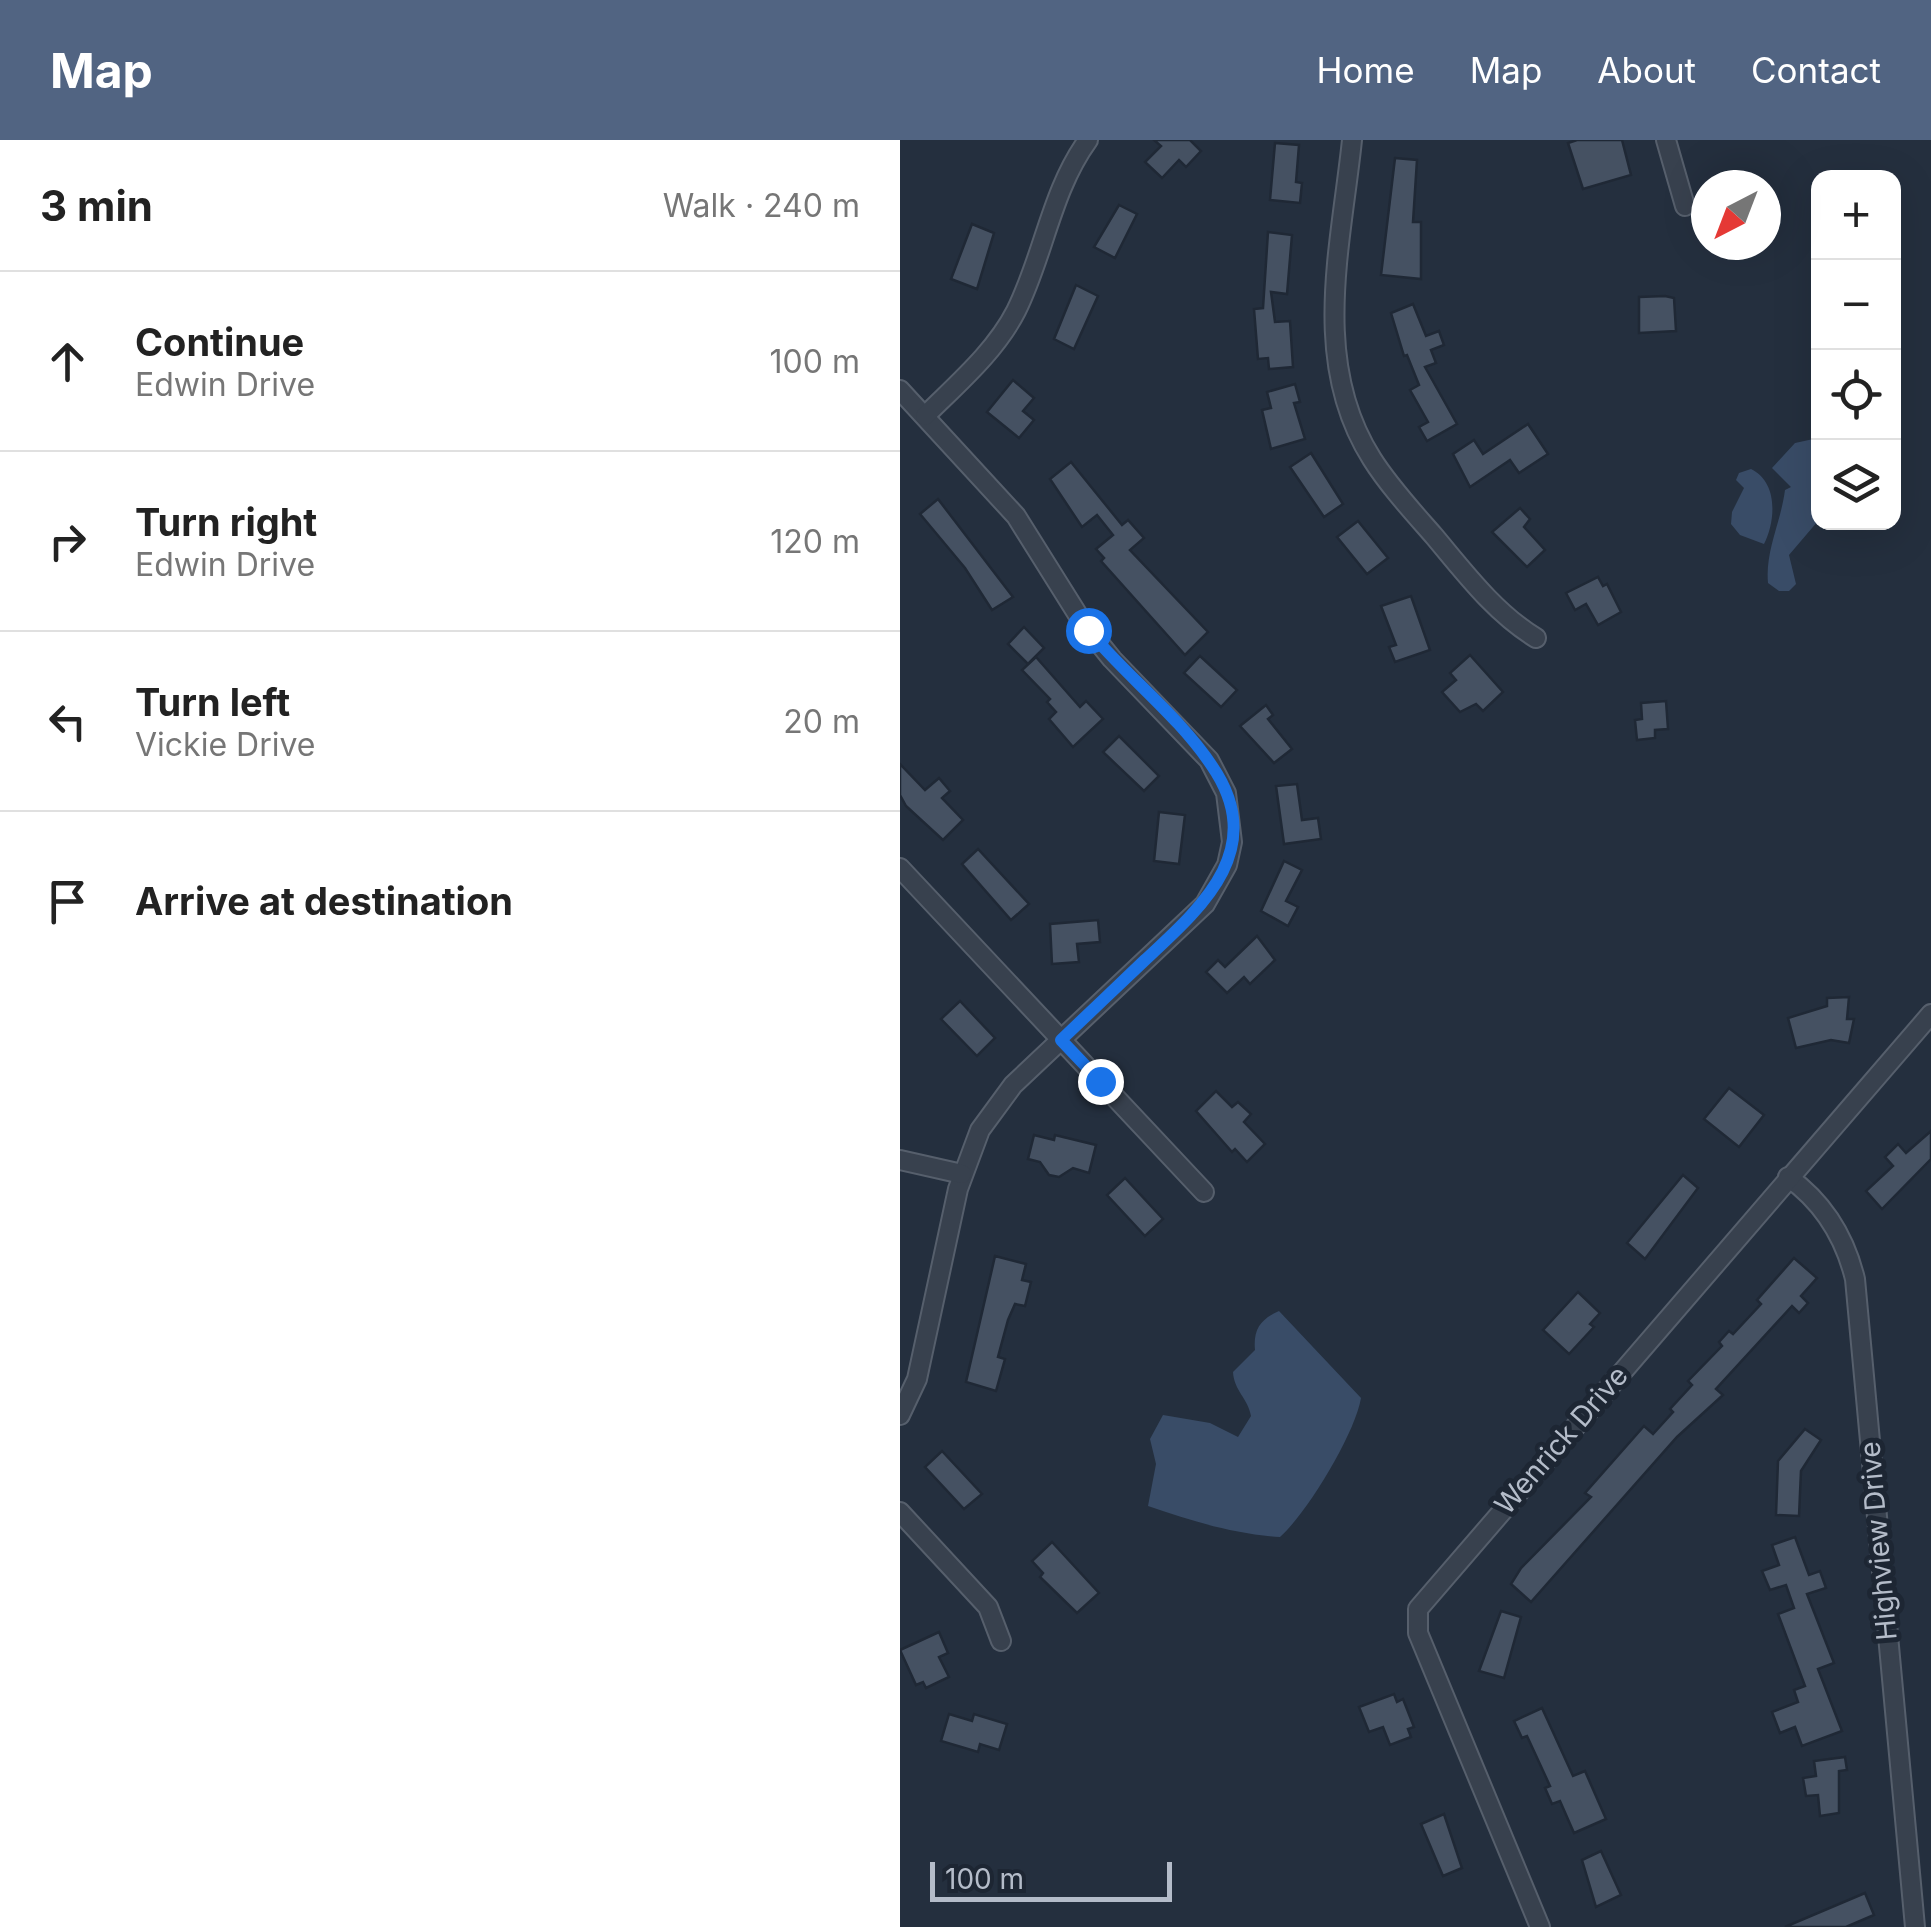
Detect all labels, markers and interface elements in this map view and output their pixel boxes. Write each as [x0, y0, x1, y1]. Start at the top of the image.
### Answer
text: Map [50, 41, 153, 100]
text: Home [1317, 49, 1415, 91]
text: Map [1470, 49, 1542, 91]
text: About [1597, 49, 1696, 91]
text: Contact [1751, 49, 1881, 91]
north arrow [1691, 170, 1781, 260]
map controls [1811, 170, 1901, 530]
button: + [1811, 170, 1901, 260]
text: 3 min [40, 180, 153, 231]
text: Walk · 240 m [663, 186, 860, 225]
button: − [1811, 260, 1901, 350]
text: Continue [135, 319, 304, 365]
icon: ahead [40, 334, 95, 389]
text: 100 m [770, 342, 860, 381]
button: locate [1811, 350, 1901, 440]
text: Edwin Drive [135, 365, 315, 404]
button: layers [1811, 440, 1901, 530]
text: Turn right [135, 499, 317, 545]
icon: right [40, 514, 95, 569]
text: 120 m [770, 522, 860, 561]
text: Edwin Drive [135, 545, 315, 584]
route start [1066, 608, 1112, 654]
text: Turn left [135, 679, 290, 725]
icon: left [40, 694, 95, 749]
text: 20 m [783, 702, 860, 741]
text: Vickie Drive [135, 725, 315, 764]
icon: arrive [40, 874, 95, 929]
text: Arrive at destination [135, 878, 513, 924]
route end [1078, 1059, 1124, 1105]
street label: Wenrick Drive [1487, 1359, 1635, 1521]
street label: Highview Drive [1852, 1440, 1904, 1642]
scale bar [930, 1857, 1172, 1902]
text: 100 m [945, 1862, 1024, 1896]

